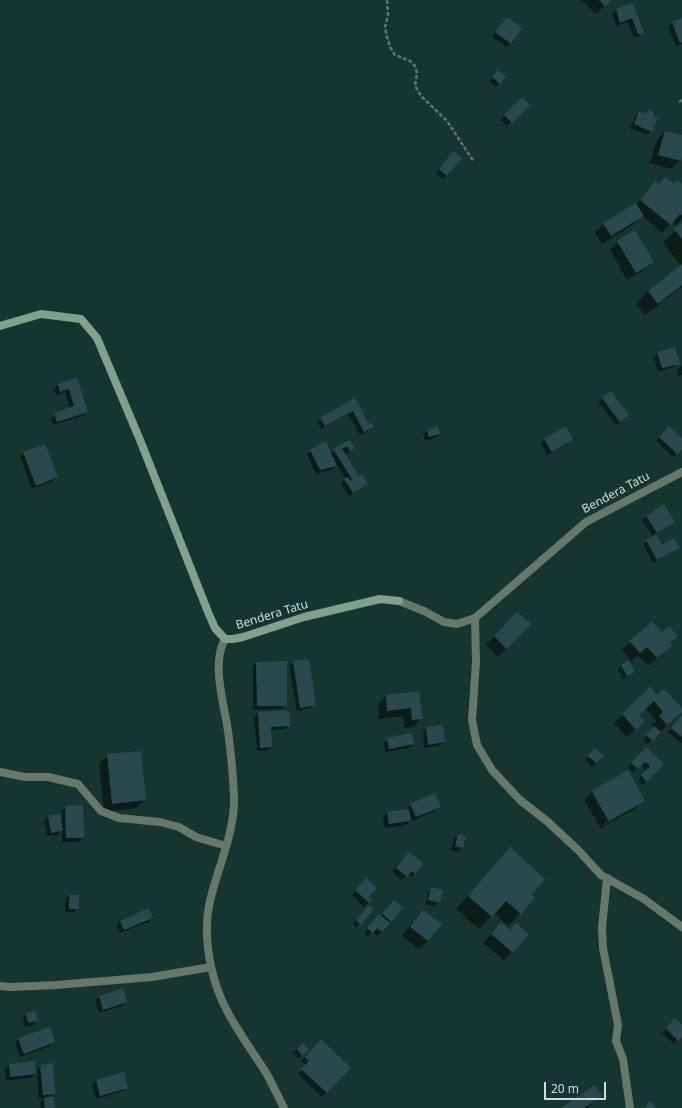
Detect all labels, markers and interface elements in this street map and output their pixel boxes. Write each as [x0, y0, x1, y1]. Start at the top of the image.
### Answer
street label: Bendera Tatu [580, 469, 652, 517]
street label: Bendera Tatu [234, 597, 310, 633]
scale bar [546, 1074, 608, 1100]
text: 20 m [551, 1080, 579, 1097]

